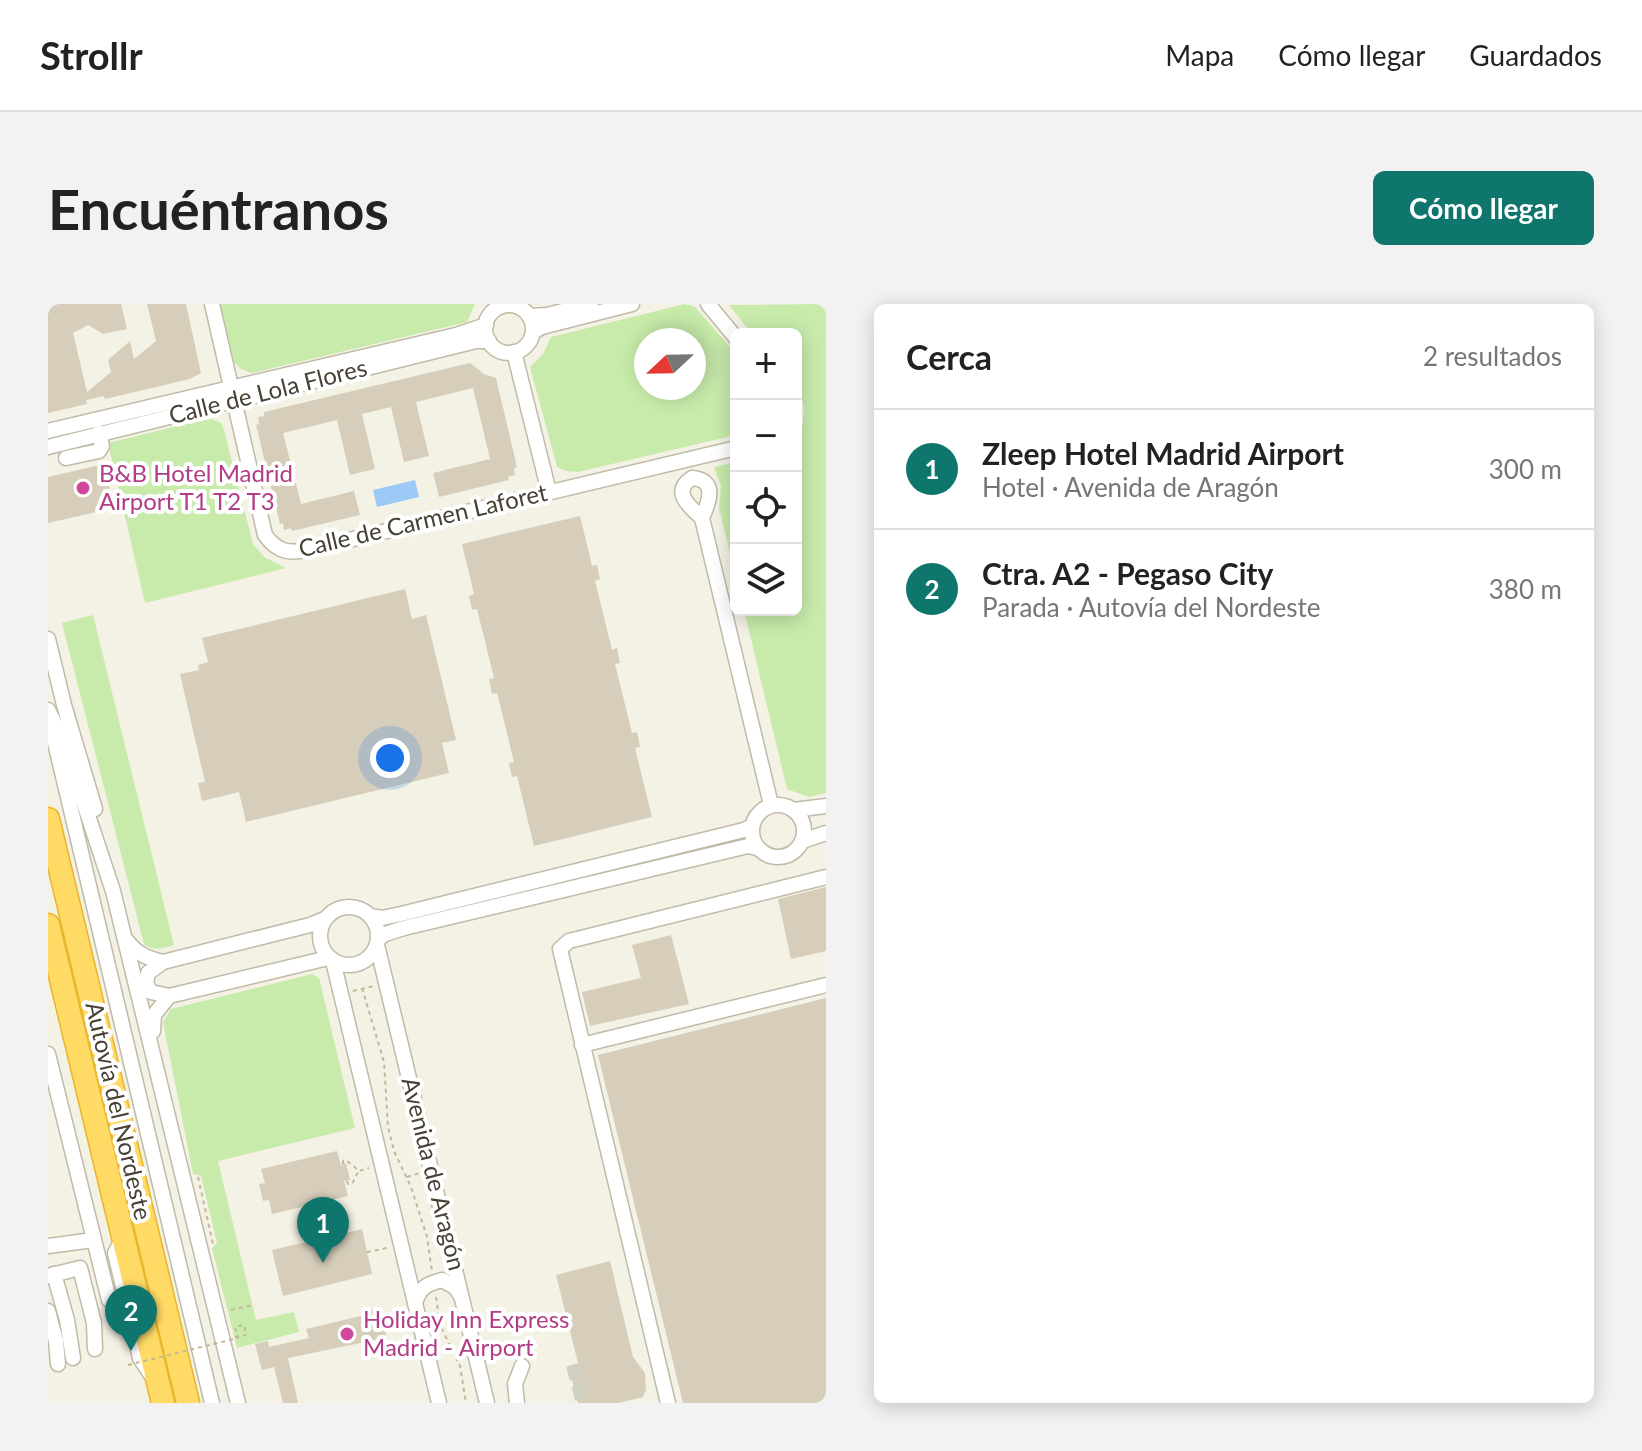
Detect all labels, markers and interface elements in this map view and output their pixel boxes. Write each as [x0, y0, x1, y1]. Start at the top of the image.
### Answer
text: Strollr [40, 32, 143, 78]
text: Mapa [1165, 38, 1234, 72]
text: Cómo llegar [1278, 38, 1425, 72]
text: Guardados [1469, 38, 1602, 72]
button: Cómo llegar [1373, 171, 1594, 245]
text: Encuéntranos [48, 175, 389, 242]
north arrow [634, 328, 706, 400]
map controls [730, 328, 802, 616]
button: + [730, 328, 802, 400]
text: Cerca [906, 336, 992, 377]
text: 2 resultados [1423, 340, 1562, 372]
street label: Calle de Lola Flores [166, 352, 370, 429]
button: − [730, 400, 802, 472]
text: Zleep Hotel Madrid Airport [982, 435, 1344, 471]
text: 1 [924, 453, 940, 485]
text: 300 m [1489, 453, 1562, 485]
place label: B&B Hotel Madrid Airport T1 T2 T3 [99, 458, 293, 515]
text: Hotel · Avenida de Aragón [982, 471, 1279, 503]
button: locate [730, 472, 802, 544]
street label: Calle de Carmen Laforet [296, 477, 550, 562]
marker: B&B Hotel Madrid Airport T1 T2 T3 [74, 479, 92, 497]
button: layers [730, 544, 802, 616]
text: Ctra. A2 - Pegaso City [982, 555, 1273, 591]
text: 2 [924, 573, 940, 605]
text: 380 m [1489, 573, 1562, 605]
text: Parada · Autovía del Nordeste [982, 591, 1320, 623]
your location [370, 738, 410, 778]
street label: Autovía del Nordeste [80, 999, 159, 1222]
street label: Avenida de Aragón [396, 1074, 472, 1273]
pin: 1 [297, 1197, 349, 1263]
pin: 2 [105, 1285, 157, 1351]
place label: Holiday Inn Express Madrid - Airport [363, 1304, 569, 1361]
marker: Holiday Inn Express Madrid - Airport [338, 1325, 356, 1343]

